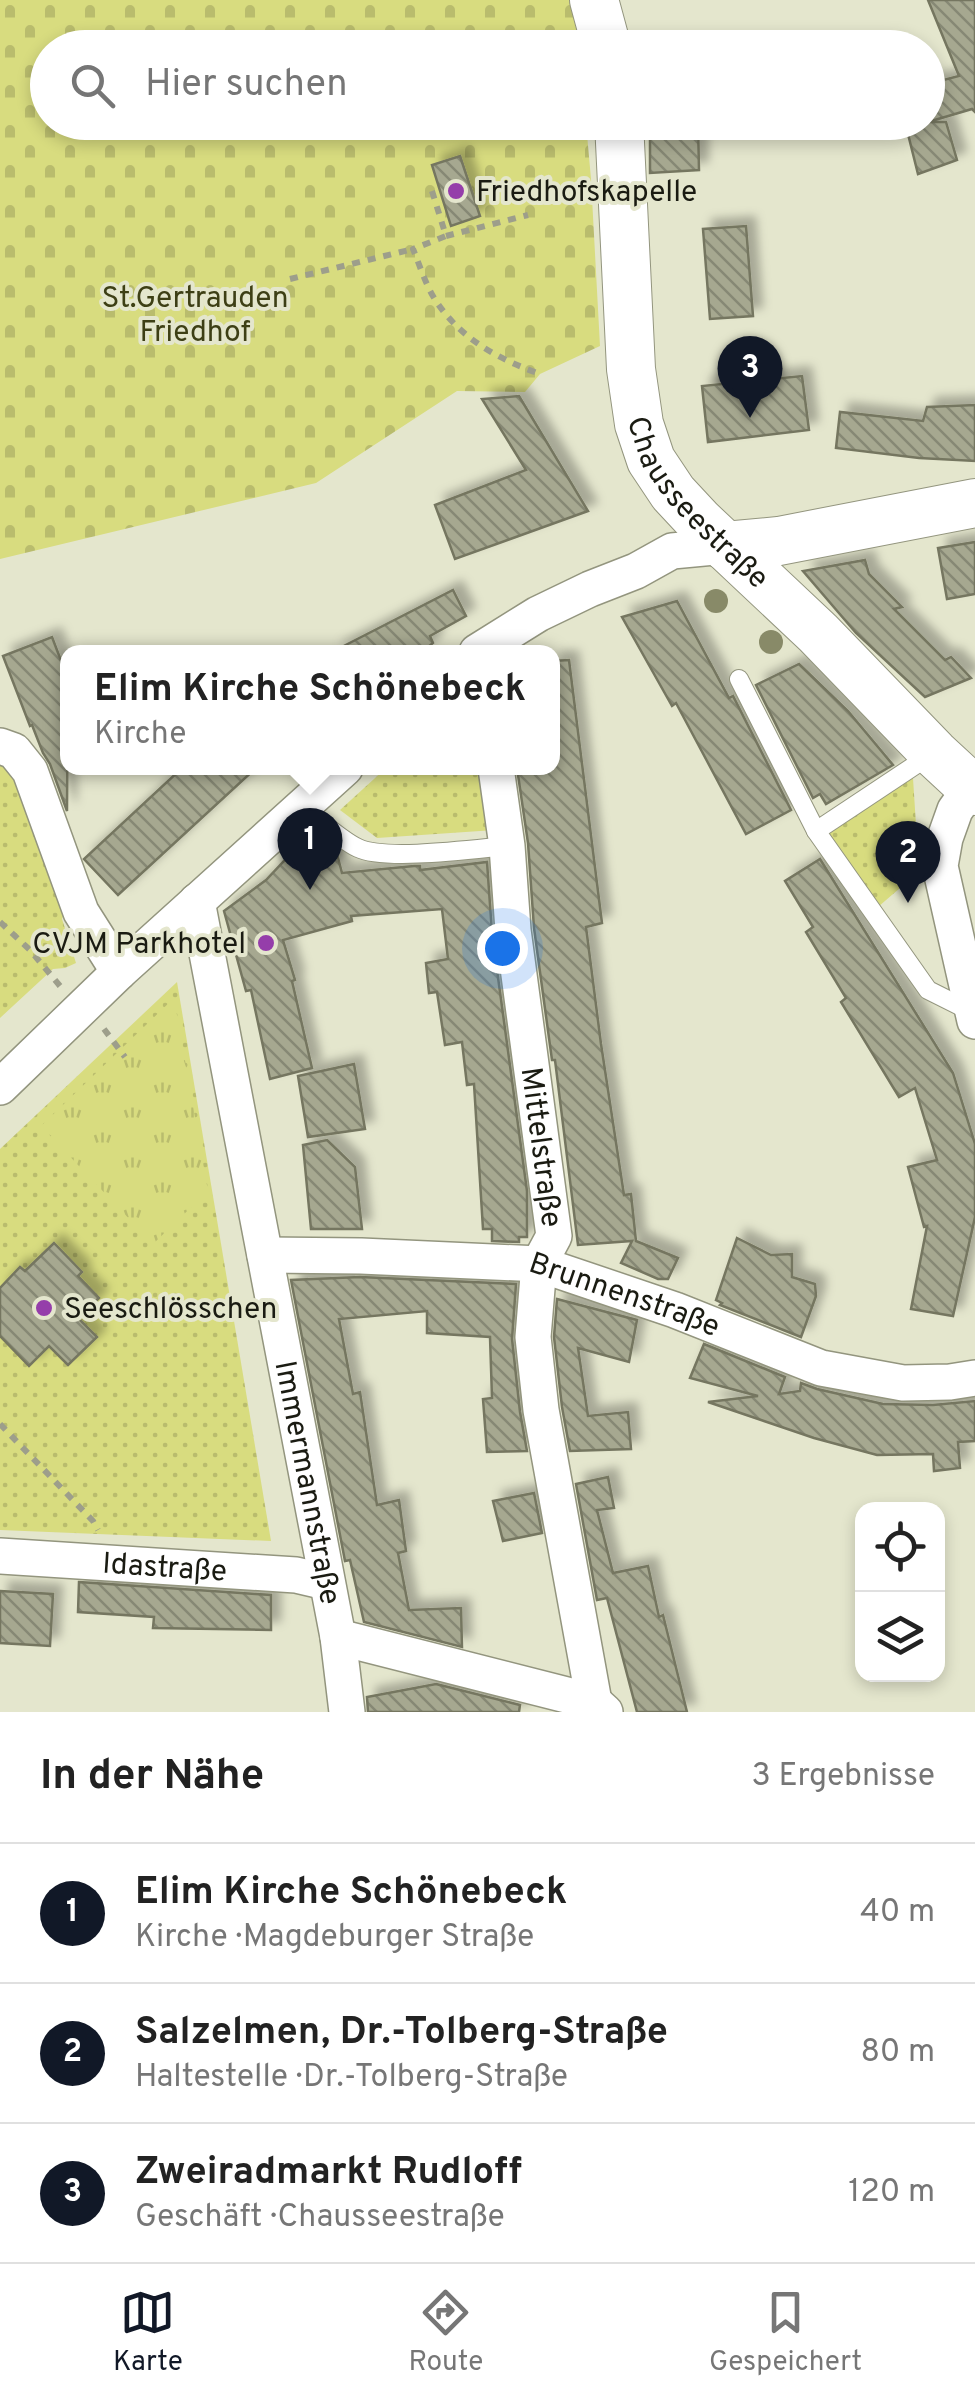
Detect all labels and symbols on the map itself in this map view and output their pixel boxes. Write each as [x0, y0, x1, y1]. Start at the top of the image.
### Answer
place label: Friedhofskapelle [476, 175, 697, 212]
marker: Friedhofskapelle [445, 180, 467, 202]
park label: St.Gertrauden Friedhof [101, 281, 289, 352]
pin: 3 [718, 336, 782, 418]
street label: Chausseestraße [617, 412, 775, 598]
pin: 1 [278, 808, 342, 890]
pin: 2 [876, 820, 940, 903]
your location [477, 923, 528, 974]
place label: CVJM Parkhotel [32, 927, 246, 964]
marker: CVJM Parkhotel [255, 932, 277, 954]
street label: Mittelstraße [511, 1065, 569, 1230]
street label: Brunnenstraße [524, 1246, 725, 1347]
place label: Seeschlösschen [64, 1292, 277, 1329]
marker: Seeschlösschen [33, 1297, 55, 1319]
street label: Immermannstraße [264, 1358, 347, 1608]
street label: Idastraße [101, 1547, 228, 1592]

